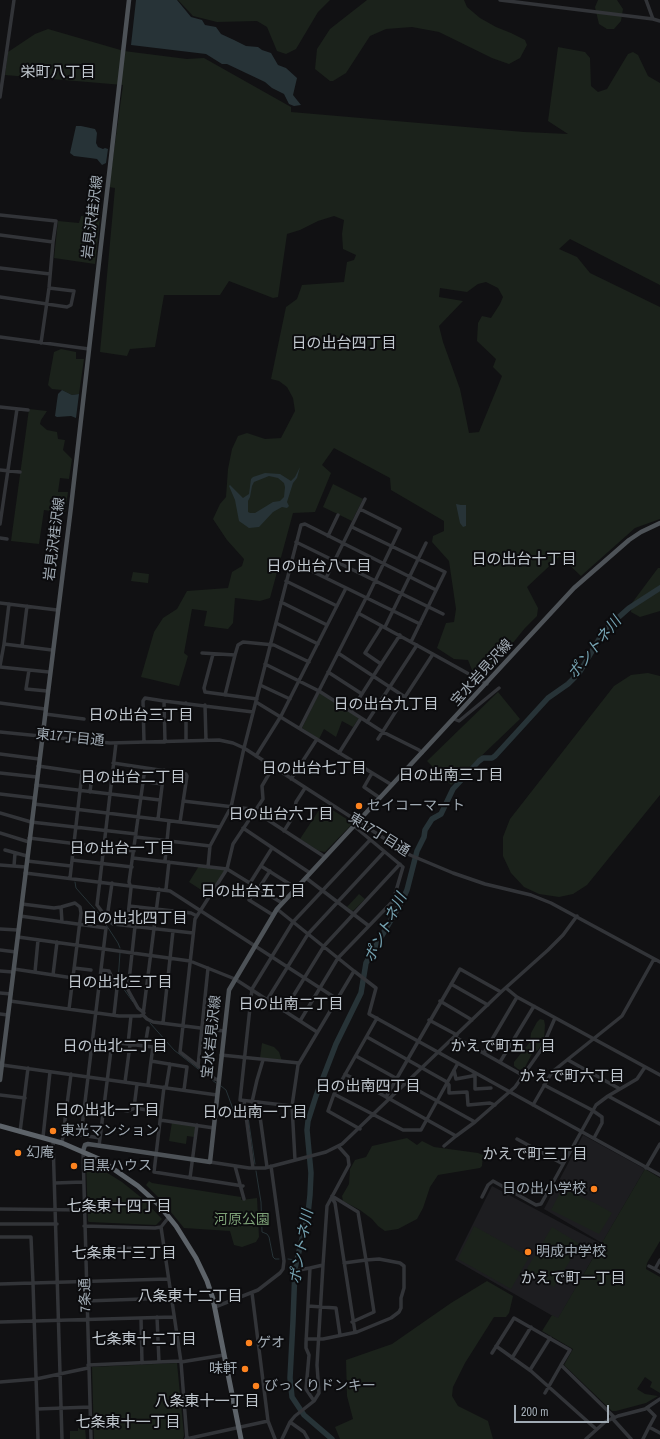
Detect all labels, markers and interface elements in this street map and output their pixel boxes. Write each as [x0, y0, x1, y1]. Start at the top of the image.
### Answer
district label: 栄町八丁目 [21, 64, 95, 82]
street label: 岩見沢桂沢線 [80, 174, 106, 260]
district label: 日の出台四丁目 [292, 335, 396, 353]
street label: 岩見沢桂沢線 [42, 496, 68, 582]
district label: 日の出台十丁目 [472, 551, 576, 569]
district label: 日の出台八丁目 [267, 558, 371, 576]
water label: ポントネ川 [564, 613, 626, 683]
street label: 宝水岩見沢線 [448, 636, 516, 710]
district label: 日の出台九丁目 [334, 696, 438, 714]
district label: 日の出台三丁目 [89, 707, 193, 725]
street label: 東17丁目通 [35, 726, 105, 750]
district label: 日の出台七丁目 [262, 760, 366, 778]
district label: 日の出南三丁目 [399, 767, 503, 785]
district label: 日の出台二丁目 [81, 769, 185, 787]
place label: セイコーマート [367, 798, 465, 814]
marker: セイコーマート [354, 801, 364, 811]
district label: 日の出台六丁目 [229, 806, 333, 824]
street label: 東17丁目通 [345, 810, 413, 860]
district label: 日の出台一丁目 [70, 840, 174, 858]
district label: 日の出台五丁目 [201, 883, 305, 901]
water label: ポントネ川 [361, 891, 411, 965]
district label: 日の出北四丁目 [83, 910, 187, 928]
district label: 日の出北三丁目 [68, 974, 172, 992]
street label: 宝水岩見沢線 [199, 994, 225, 1080]
district label: 日の出南二丁目 [239, 996, 343, 1014]
district label: 日の出北二丁目 [63, 1038, 167, 1056]
district label: かえで町五丁目 [451, 1038, 555, 1056]
district label: かえで町六丁目 [520, 1068, 624, 1086]
district label: 日の出南四丁目 [316, 1078, 420, 1096]
district label: 日の出北一丁目 [55, 1102, 159, 1120]
district label: 日の出南一丁目 [203, 1104, 307, 1122]
place label: 東光マンション [61, 1123, 159, 1139]
marker: 東光マンション [48, 1126, 58, 1136]
place label: 幻庵 [26, 1145, 54, 1161]
district label: かえで町三丁目 [483, 1146, 587, 1164]
marker: 幻庵 [13, 1148, 23, 1158]
place label: 目黒ハウス [82, 1158, 152, 1174]
marker: 目黒ハウス [69, 1161, 79, 1171]
place label: 日の出小学校 [502, 1181, 586, 1197]
marker: 日の出小学校 [589, 1184, 599, 1194]
district label: 七条東十四丁目 [67, 1198, 171, 1216]
water label: ポントネ川 [287, 1209, 317, 1285]
park label: 河原公園 [214, 1212, 270, 1228]
place label: 明成中学校 [536, 1244, 606, 1260]
district label: 七条東十三丁目 [72, 1245, 176, 1263]
marker: 明成中学校 [523, 1247, 533, 1257]
district label: かえで町一丁目 [521, 1270, 625, 1288]
street label: 7条通 [77, 1278, 95, 1312]
district label: 八条東十二丁目 [138, 1288, 242, 1306]
district label: 七条東十二丁目 [92, 1331, 196, 1349]
place label: ゲオ [257, 1335, 285, 1351]
marker: ゲオ [244, 1338, 254, 1348]
place label: 味軒 [209, 1361, 237, 1377]
marker: 味軒 [240, 1364, 250, 1374]
place label: びっくりドンキー [264, 1378, 376, 1394]
marker: びっくりドンキー [251, 1381, 261, 1391]
district label: 八条東十一丁目 [155, 1393, 259, 1411]
scale bar [516, 1397, 611, 1423]
text: 200 m [521, 1404, 548, 1420]
district label: 七条東十一丁目 [76, 1414, 180, 1432]

